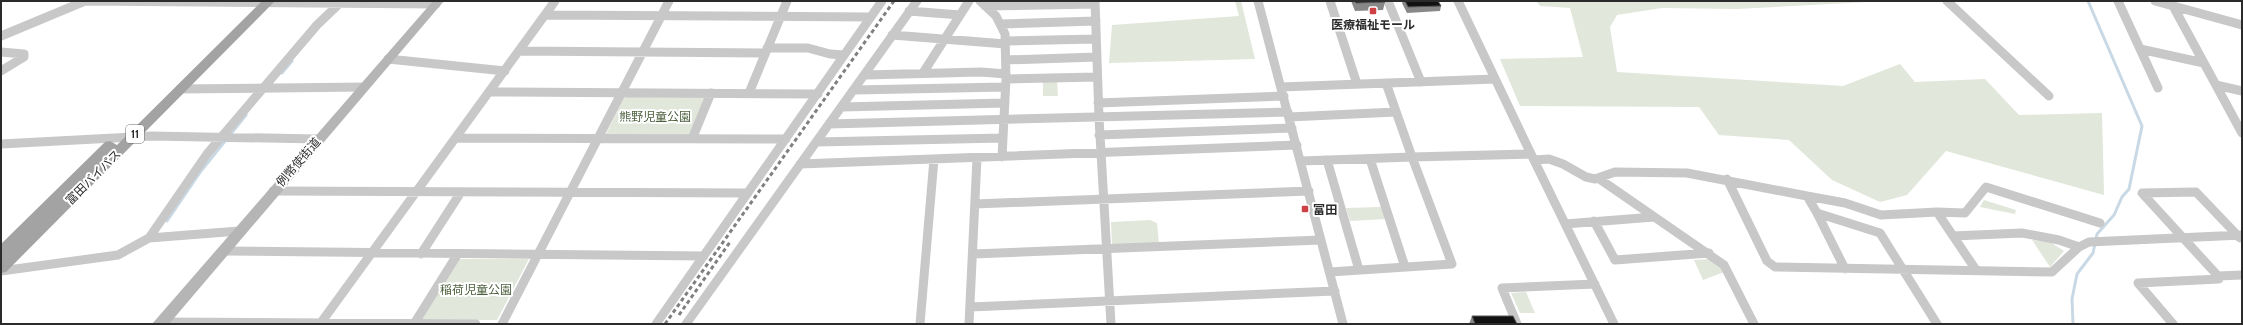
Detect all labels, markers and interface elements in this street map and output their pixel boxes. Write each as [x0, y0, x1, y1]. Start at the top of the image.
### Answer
marker: 医療福祉モール [1368, 6, 1378, 16]
place label: 医療福祉モール [1331, 17, 1415, 32]
park label: 熊野児童公園 [619, 109, 691, 124]
road number: 11 [126, 125, 144, 143]
street label: 例幣使街道 [273, 134, 323, 190]
street label: 富田バイパス [62, 146, 124, 208]
place label: 富田 [1313, 202, 1337, 217]
marker: 富田 [1300, 204, 1310, 214]
park label: 稲荷児童公園 [440, 282, 512, 297]

